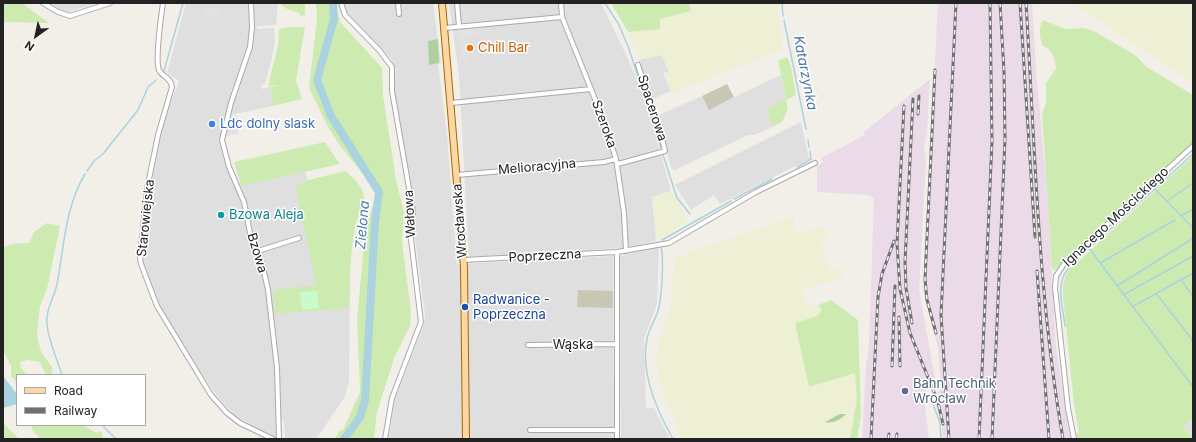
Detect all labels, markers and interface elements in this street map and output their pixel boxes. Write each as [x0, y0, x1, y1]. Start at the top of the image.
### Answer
north arrow [16, 16, 56, 56]
water label: Katarzynka [790, 34, 820, 112]
text: N [22, 38, 37, 54]
place label: Chill Bar [478, 40, 529, 56]
marker: Chill Bar [465, 43, 475, 53]
street label: Spacerowa [634, 73, 670, 143]
street label: Szeroka [588, 98, 620, 150]
place label: Ldc dolny slask [220, 116, 315, 132]
marker: Ldc dolny slask [207, 119, 217, 129]
street label: Melioracyjna [497, 156, 577, 178]
street label: Ignacego Mościckiego [1060, 164, 1172, 270]
street label: Starowiejska [134, 178, 158, 258]
street label: Wrocławska [450, 183, 470, 259]
street label: Wałowa [401, 190, 419, 238]
water label: Zielona [352, 200, 374, 250]
place label: Bzowa Aleja [229, 207, 304, 223]
marker: Bzowa Aleja [216, 210, 226, 220]
street label: Bzowa [244, 231, 270, 275]
street label: Poprzeczna [508, 246, 582, 266]
place label: Radwanice - Poprzeczna [473, 292, 550, 323]
marker: Radwanice - Poprzeczna [460, 302, 470, 312]
street label: Wąska [553, 337, 593, 353]
legend [16, 374, 146, 426]
place label: Bahn Technik Wrocław [913, 376, 996, 407]
text: Road [54, 383, 83, 398]
marker: Bahn Technik Wrocław [900, 386, 910, 396]
text: Railway [54, 403, 97, 418]

